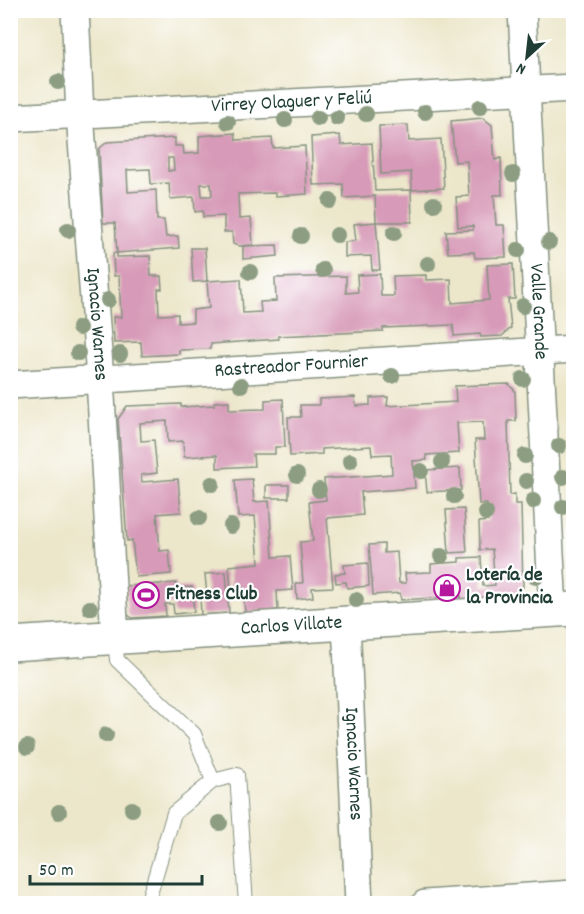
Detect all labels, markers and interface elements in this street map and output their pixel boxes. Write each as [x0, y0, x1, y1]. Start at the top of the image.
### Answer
north arrow [497, 27, 557, 87]
text: N [512, 56, 530, 80]
street label: Virrey Olaguer y Feliú [210, 85, 373, 121]
street label: Valle Grande [521, 263, 554, 361]
street label: Ignacio Warnes [78, 267, 114, 382]
street label: Rastreador Fournier [214, 348, 370, 386]
place label: Lotería de la Provincia [466, 562, 553, 613]
shop icon: Lotería de la Provincia [432, 573, 462, 603]
sports icon: Fitness Club [131, 580, 161, 610]
place label: Fitness Club [166, 581, 258, 609]
street label: Carlos Villate [240, 609, 343, 644]
street label: Ignacio Warnes [336, 706, 369, 821]
scale bar [30, 848, 202, 886]
text: 50 m [39, 859, 74, 884]

